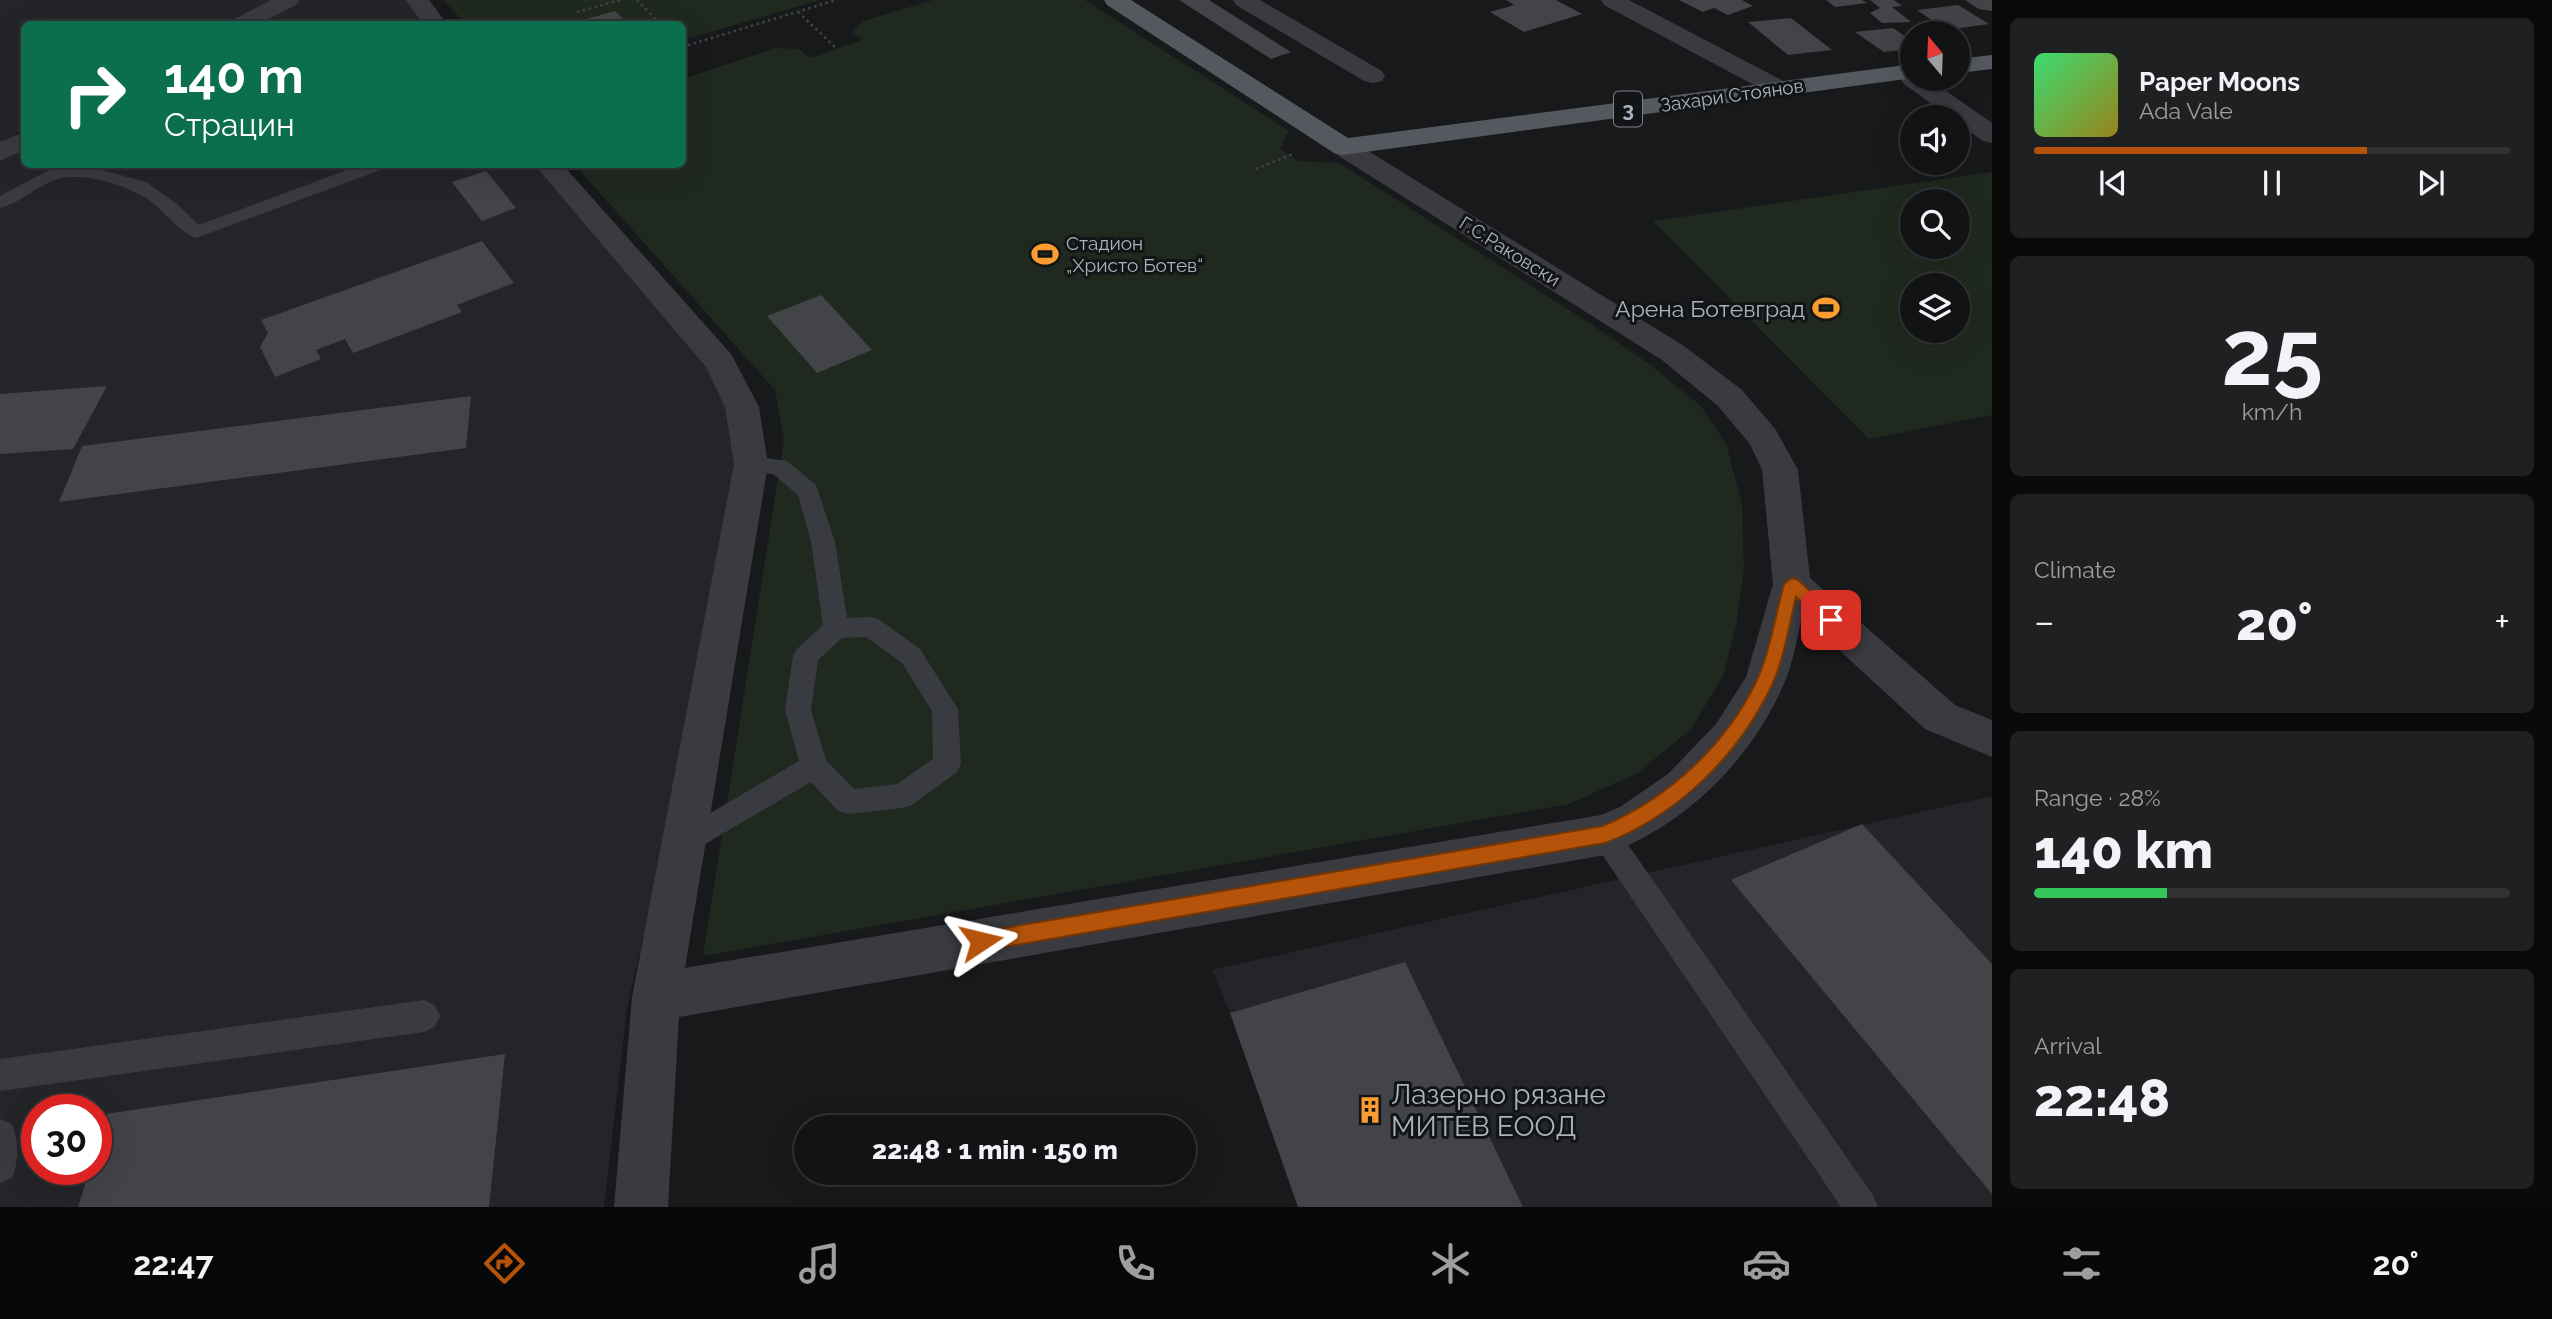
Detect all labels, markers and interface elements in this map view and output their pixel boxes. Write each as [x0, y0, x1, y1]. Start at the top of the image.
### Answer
north arrow [1900, 21, 1970, 91]
map controls [1900, 21, 1970, 343]
text: 140 m [164, 47, 304, 104]
icon: right [49, 49, 140, 140]
text: Paper Moons [2139, 67, 2300, 97]
street label: Захари Стоянов [1659, 74, 1805, 116]
road number: 3 [1614, 92, 1642, 126]
text: Ada Vale [2139, 97, 2233, 124]
button: sound [1900, 105, 1970, 175]
text: Страцин [164, 106, 295, 143]
icon: previous [2094, 164, 2132, 202]
icon: pause [2253, 164, 2291, 202]
icon: next [2412, 164, 2450, 202]
button: search [1900, 189, 1970, 259]
street label: Г.С.Раковски [1456, 211, 1564, 291]
place label: Стадион „Христо Ботев“ [1066, 232, 1203, 276]
sports icon: Стадион „Христо Ботев“ [1030, 239, 1060, 269]
button: layers [1900, 273, 1970, 343]
sports icon: Арена Ботевград [1811, 293, 1841, 323]
place label: Арена Ботевград [1615, 295, 1805, 322]
text: 25 [2221, 299, 2323, 406]
text: km/h [2242, 398, 2302, 425]
text: Climate [2034, 556, 2116, 583]
pin [1801, 590, 1861, 650]
text: 20° [2236, 591, 2313, 652]
text: − [2034, 599, 2054, 644]
text: + [2494, 599, 2510, 644]
icon: arrive [1812, 601, 1850, 639]
text: Range · 28% [2034, 784, 2161, 811]
text: 140 km [2034, 819, 2213, 880]
position arrow [944, 904, 1018, 978]
text: Arrival [2034, 1032, 2101, 1059]
text: 22:48 [2034, 1067, 2170, 1128]
place label: Лазерно рязане МИТЕВ ЕООД [1391, 1078, 1606, 1143]
speed limit sign: 30 [21, 1094, 112, 1185]
building icon: Лазерно рязане МИТЕВ ЕООД [1355, 1095, 1385, 1125]
text: 22:48 · 1 min · 150 m [872, 1135, 1118, 1165]
icon: directions [480, 1239, 529, 1288]
icon: music [795, 1239, 844, 1288]
icon: phone [1111, 1239, 1160, 1288]
icon: climate [1426, 1239, 1475, 1288]
icon: car [1742, 1239, 1791, 1288]
icon: filters [2057, 1239, 2106, 1288]
text: 22:47 [133, 1245, 213, 1282]
text: 20° [2372, 1245, 2419, 1282]

